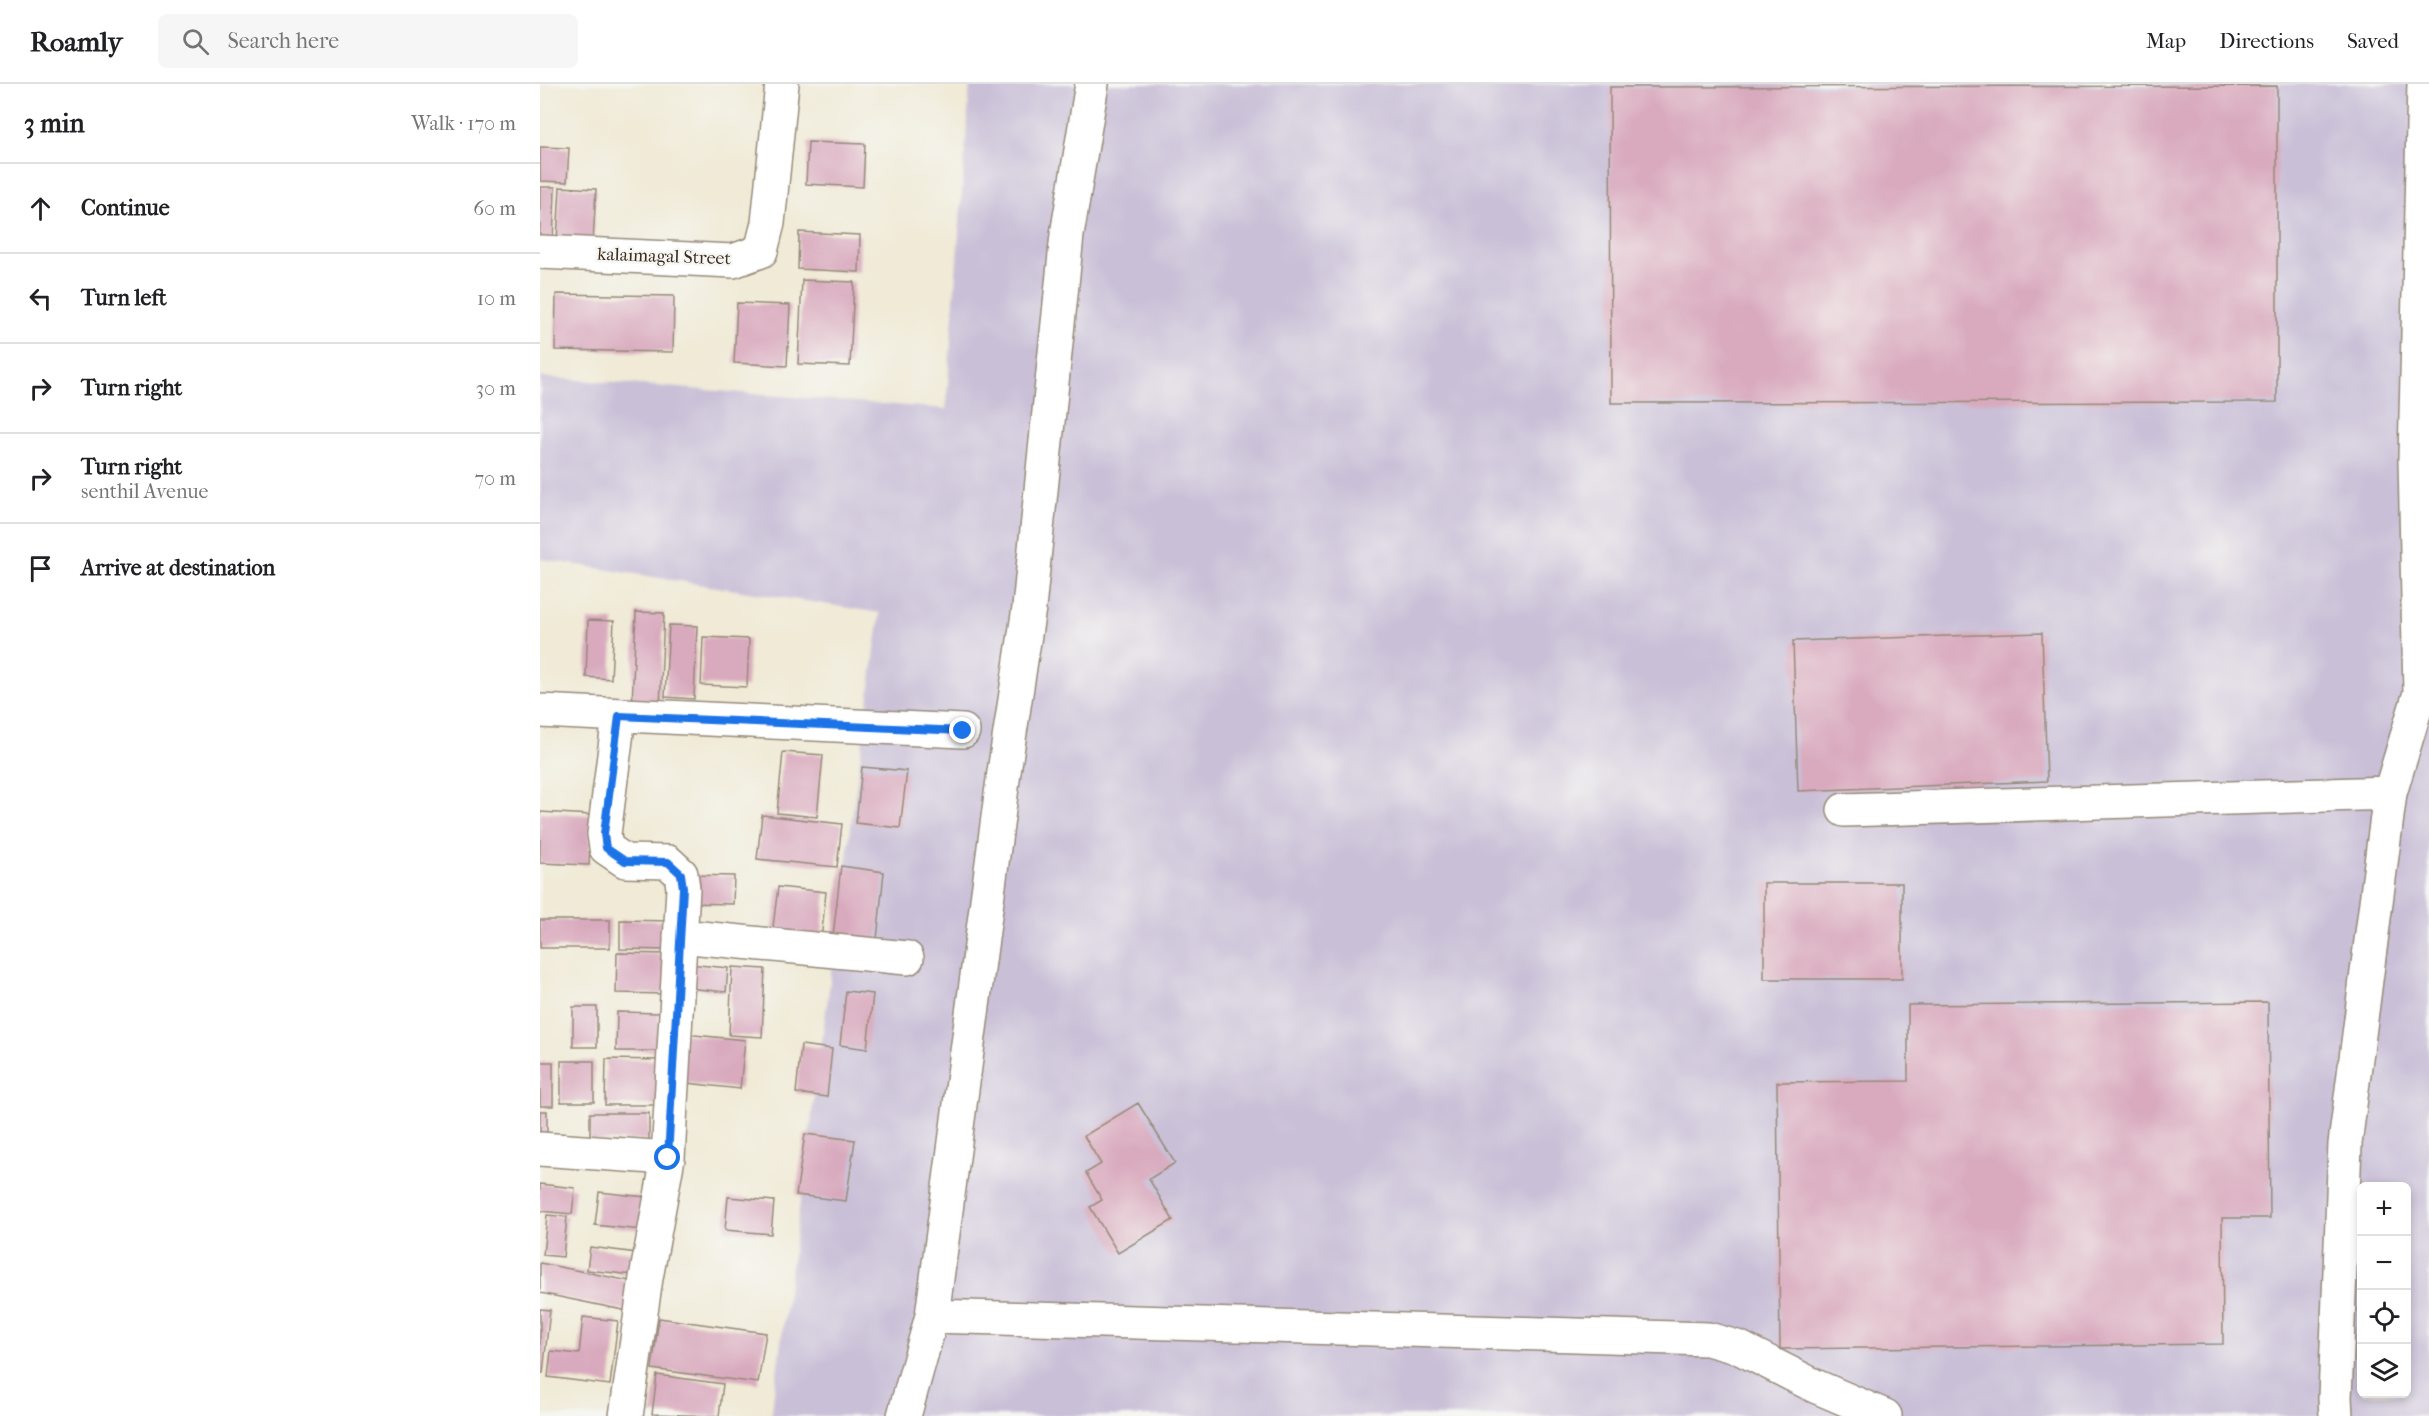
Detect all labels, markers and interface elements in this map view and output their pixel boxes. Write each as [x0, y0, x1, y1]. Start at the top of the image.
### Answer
search box [158, 14, 578, 68]
text: Roamly [30, 25, 122, 58]
icon: search [179, 25, 212, 58]
text: Search here [227, 28, 339, 54]
text: Map [2146, 29, 2186, 53]
text: Directions [2219, 29, 2314, 53]
text: Saved [2347, 29, 2399, 53]
text: 3 min [24, 108, 85, 139]
text: Walk · 170 m [411, 112, 516, 135]
icon: ahead [24, 192, 57, 225]
text: Continue [81, 195, 170, 221]
text: 60 m [473, 197, 516, 220]
street label: kalaimagal Street [597, 244, 732, 269]
icon: left [24, 282, 57, 315]
text: Turn left [81, 285, 167, 311]
text: 10 m [477, 287, 516, 310]
icon: right [24, 372, 57, 405]
text: Turn right [81, 375, 182, 401]
text: 30 m [476, 377, 516, 400]
text: Turn right [81, 454, 182, 480]
icon: right [24, 462, 57, 495]
text: 70 m [474, 467, 516, 490]
text: senthil Avenue [81, 480, 208, 503]
icon: arrive [24, 552, 57, 585]
text: Arrive at destination [81, 555, 275, 581]
route end [949, 717, 975, 743]
route start [654, 1144, 680, 1170]
map controls [2357, 1182, 2411, 1398]
button: + [2357, 1182, 2411, 1236]
button: − [2357, 1236, 2411, 1290]
button: locate [2357, 1290, 2411, 1344]
button: layers [2357, 1344, 2411, 1398]

